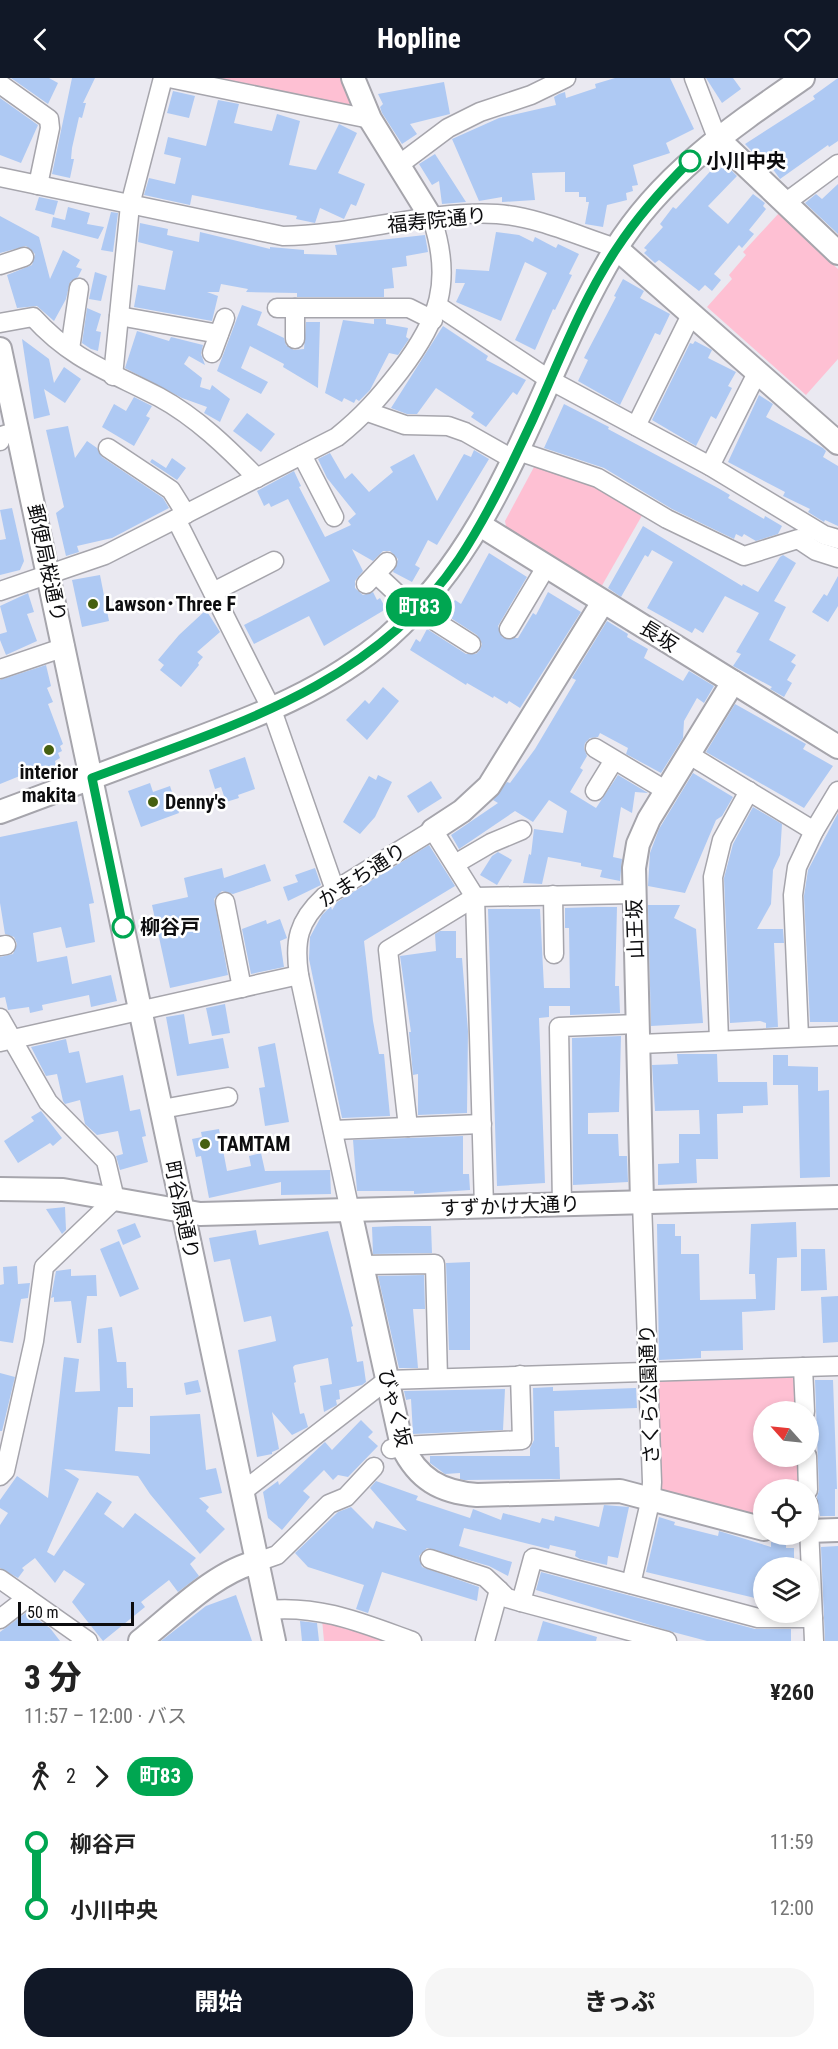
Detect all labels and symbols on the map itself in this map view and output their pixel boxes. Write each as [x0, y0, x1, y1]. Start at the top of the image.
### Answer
place label: 小川中央 [706, 149, 786, 173]
marker: 小川中央 [679, 150, 701, 172]
street label: 福寿院通り [386, 203, 488, 237]
street label: 郵便局桜通り [23, 502, 71, 624]
line badge: 町83 [384, 588, 454, 626]
place label: Lawson･Three F [105, 592, 236, 616]
marker: Lawson･Three F [86, 597, 100, 611]
street label: 長坂 [636, 615, 682, 657]
marker: interior makita [42, 743, 56, 757]
place label: interior makita [20, 760, 79, 807]
place label: Denny's [165, 790, 226, 814]
marker: Denny's [146, 795, 160, 809]
street label: かまち通り [314, 838, 410, 912]
street label: 山王坂 [622, 899, 648, 959]
place label: 柳谷戸 [140, 915, 200, 939]
marker: 柳谷戸 [112, 916, 134, 938]
place label: TAMTAM [217, 1132, 290, 1156]
marker: TAMTAM [198, 1137, 212, 1151]
street label: 町谷原通り [160, 1159, 204, 1261]
street label: すずかけ大通り [440, 1192, 580, 1220]
street label: さくら公園通り [635, 1324, 663, 1464]
street label: びゃく坂 [374, 1366, 416, 1450]
north arrow [753, 1401, 819, 1467]
scale bar [18, 1599, 134, 1626]

